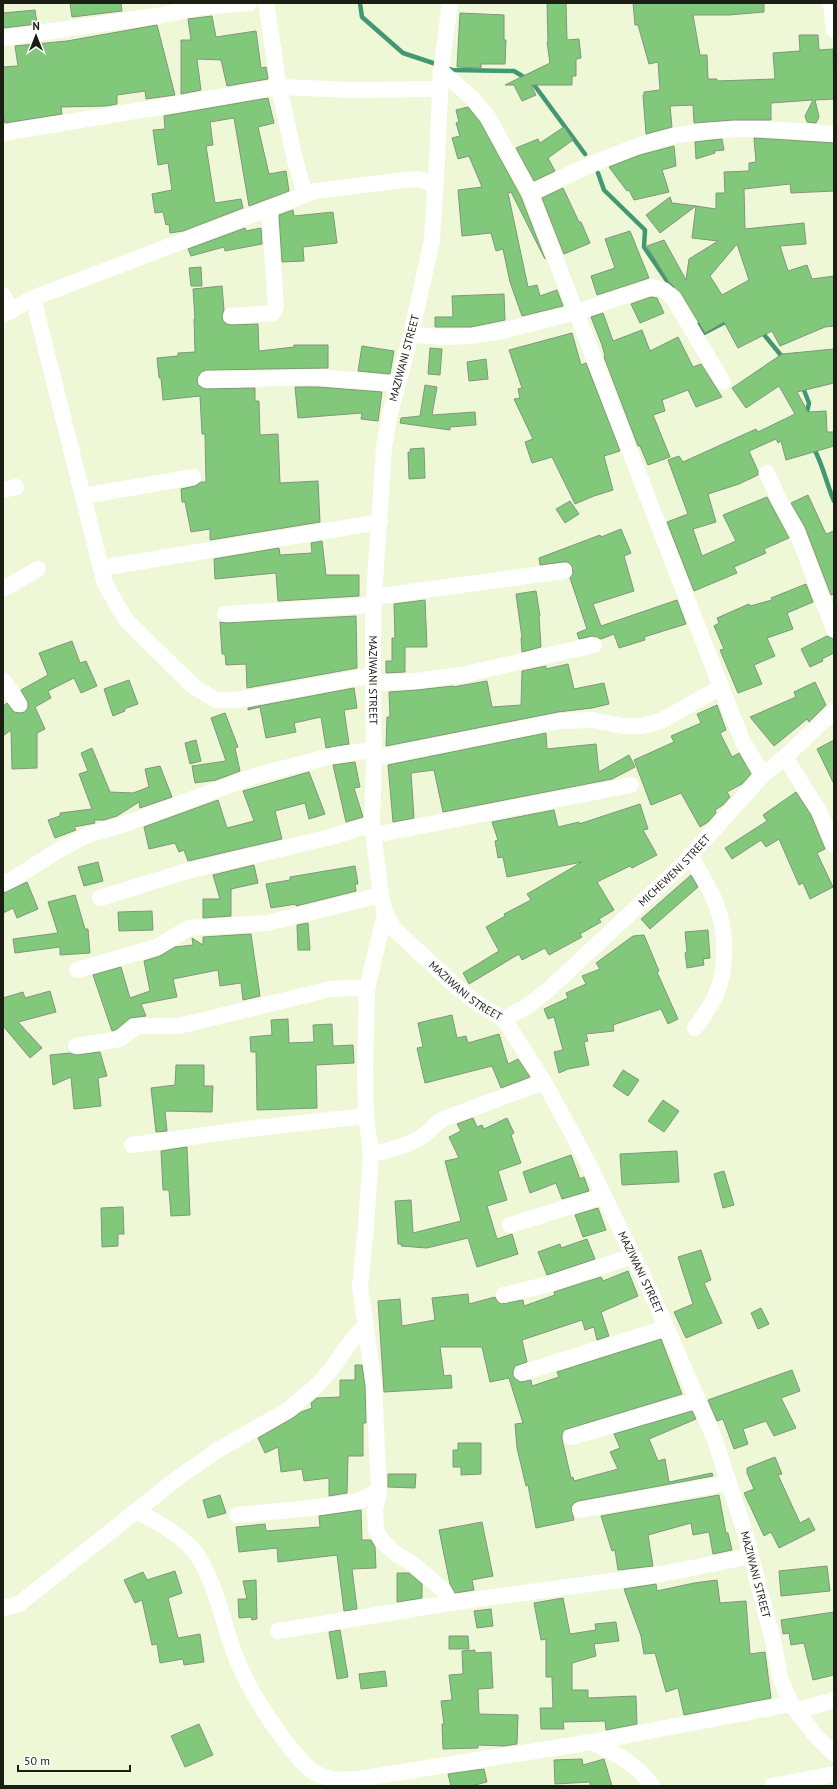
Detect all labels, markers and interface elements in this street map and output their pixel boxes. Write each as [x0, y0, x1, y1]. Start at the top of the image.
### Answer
north arrow [16, 16, 56, 56]
text: N [32, 19, 40, 33]
street label: MAZIWANI STREET [386, 313, 422, 403]
street label: MAZIWANI STREET [366, 636, 381, 725]
street label: MICHEWENI STREET [635, 831, 713, 909]
street label: MAZIWANI STREET [426, 958, 505, 1024]
street label: MAZIWANI STREET [615, 1229, 666, 1315]
street label: MAZIWANI STREET [738, 1529, 774, 1620]
scale bar [18, 1747, 130, 1773]
text: 50 m [24, 1753, 50, 1768]

